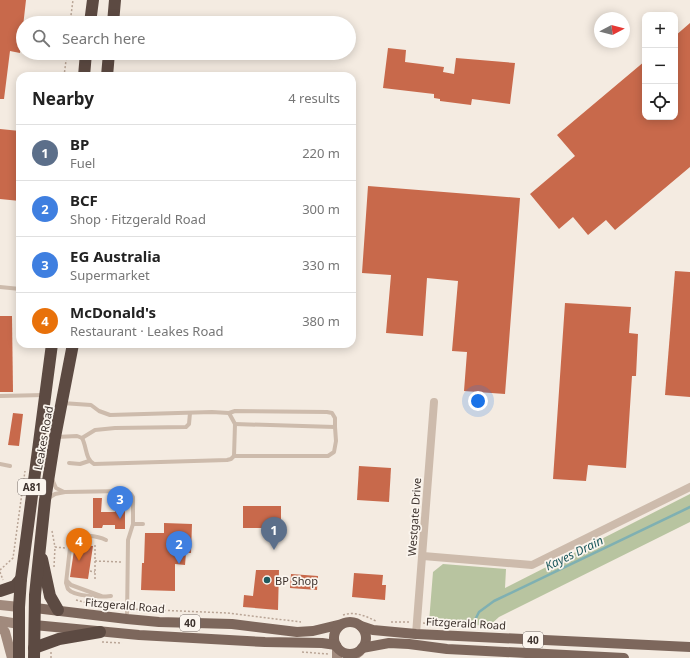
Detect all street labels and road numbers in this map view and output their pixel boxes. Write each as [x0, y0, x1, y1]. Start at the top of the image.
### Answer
street label: Leakes Road [30, 405, 56, 471]
street label: Westgate Drive [404, 477, 424, 557]
road number: A81 [18, 479, 46, 495]
street label: Fitzgerald Road [84, 594, 166, 616]
street label: Fitzgerald Road [426, 613, 506, 633]
road number: 40 [180, 615, 200, 631]
road number: 40 [523, 632, 543, 648]

